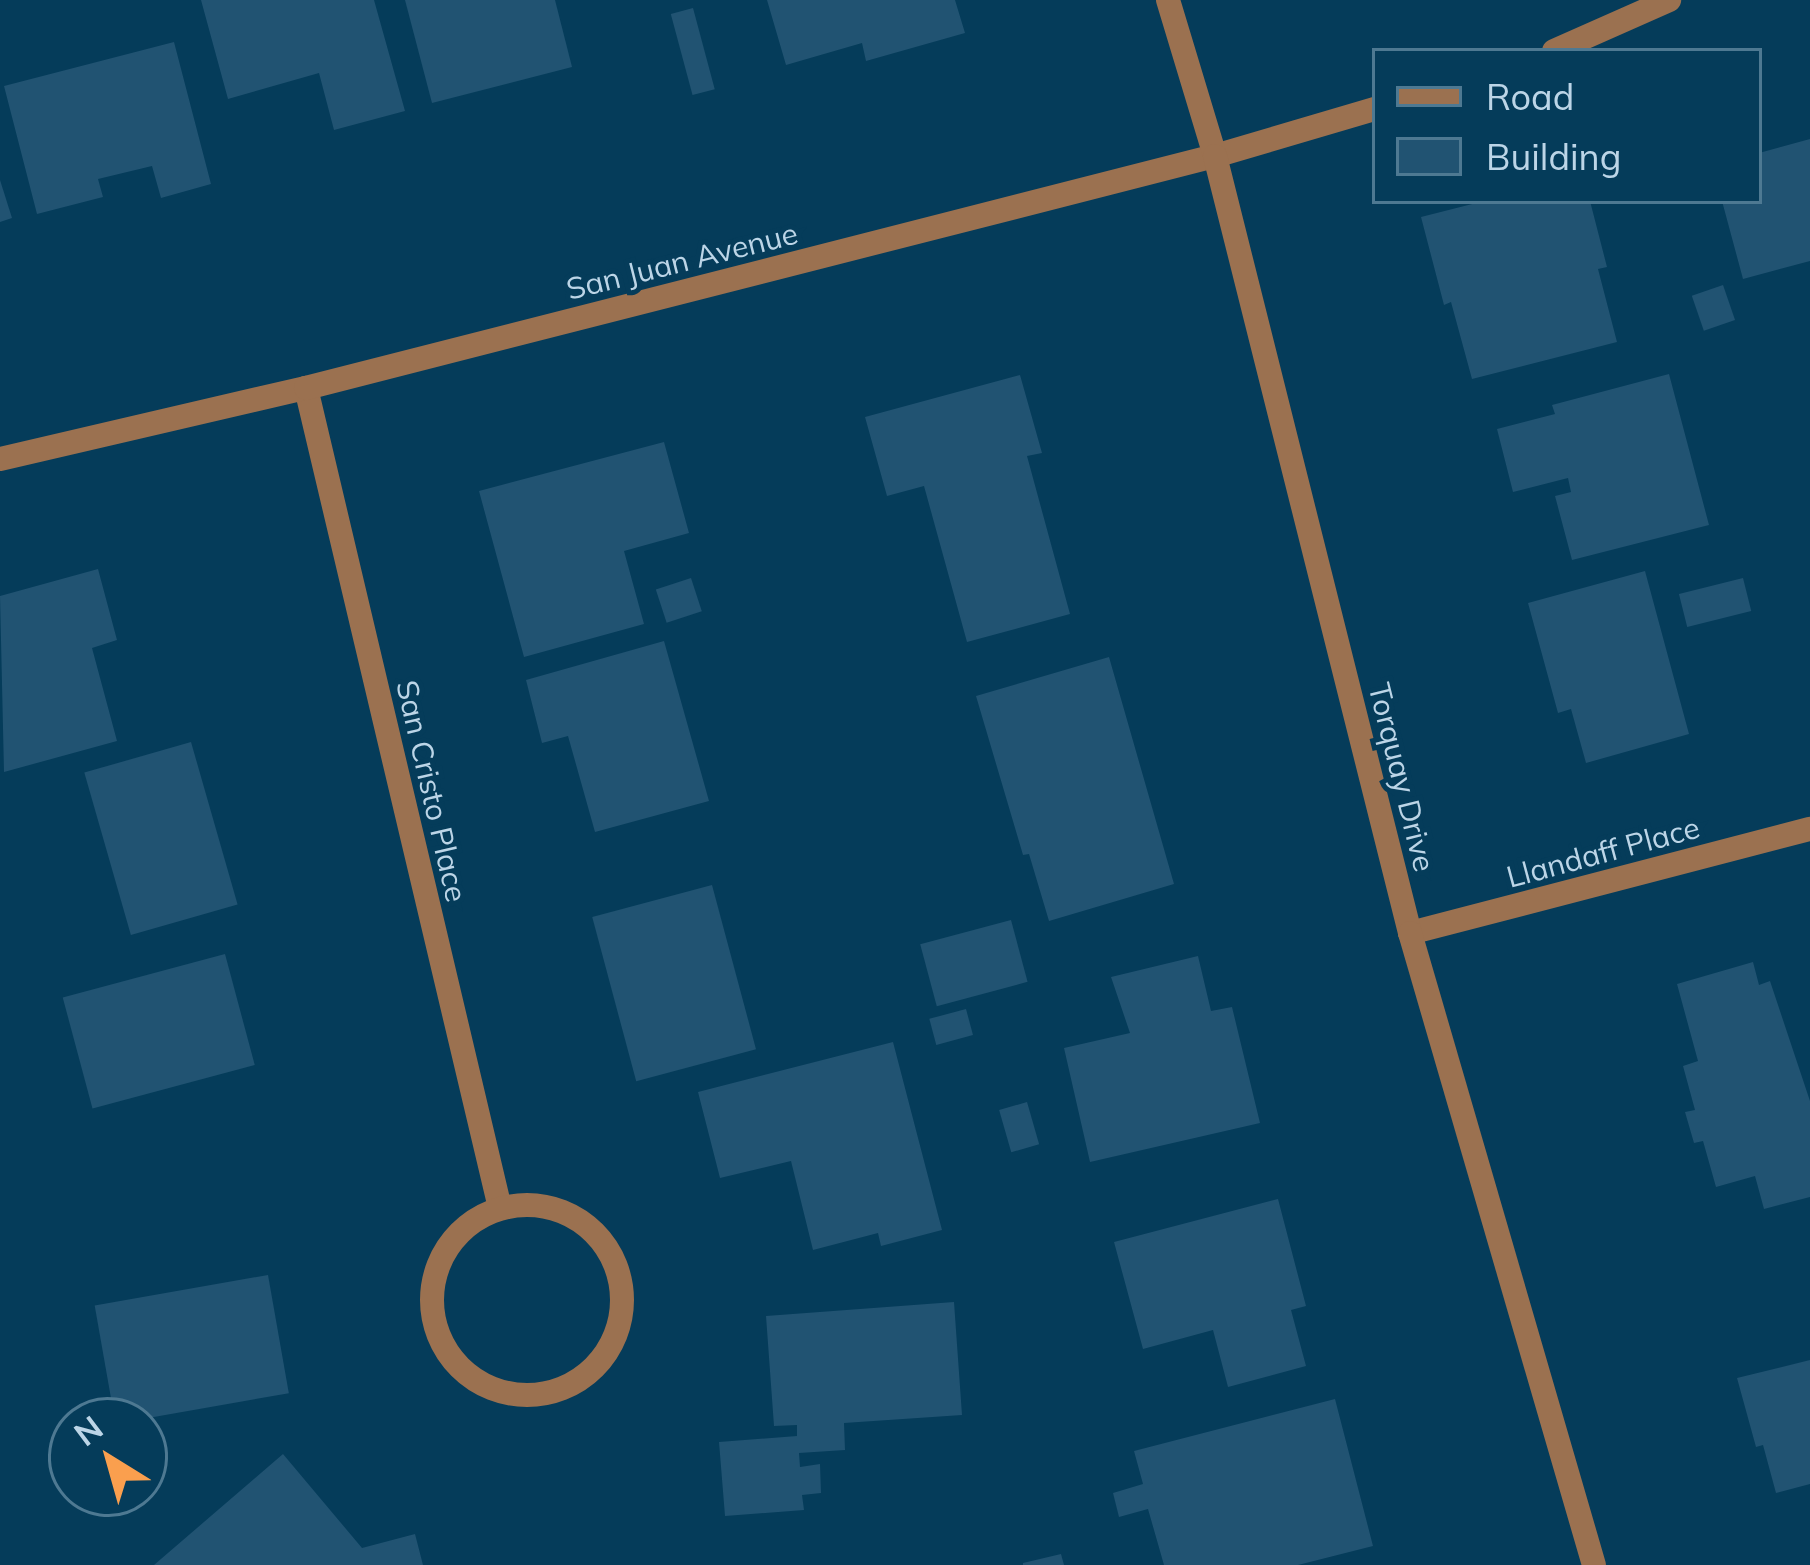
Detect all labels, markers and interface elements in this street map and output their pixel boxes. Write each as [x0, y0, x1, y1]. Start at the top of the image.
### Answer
legend [1372, 48, 1762, 204]
text: Road [1486, 74, 1574, 119]
text: Building [1486, 134, 1621, 179]
street label: San Juan Avenue [563, 215, 801, 307]
street label: San Cristo Place [389, 677, 475, 905]
street label: Torquay Drive [1361, 679, 1443, 875]
street label: Llandaff Place [1503, 809, 1703, 895]
north arrow [48, 1397, 168, 1517]
text: N [66, 1406, 110, 1454]

